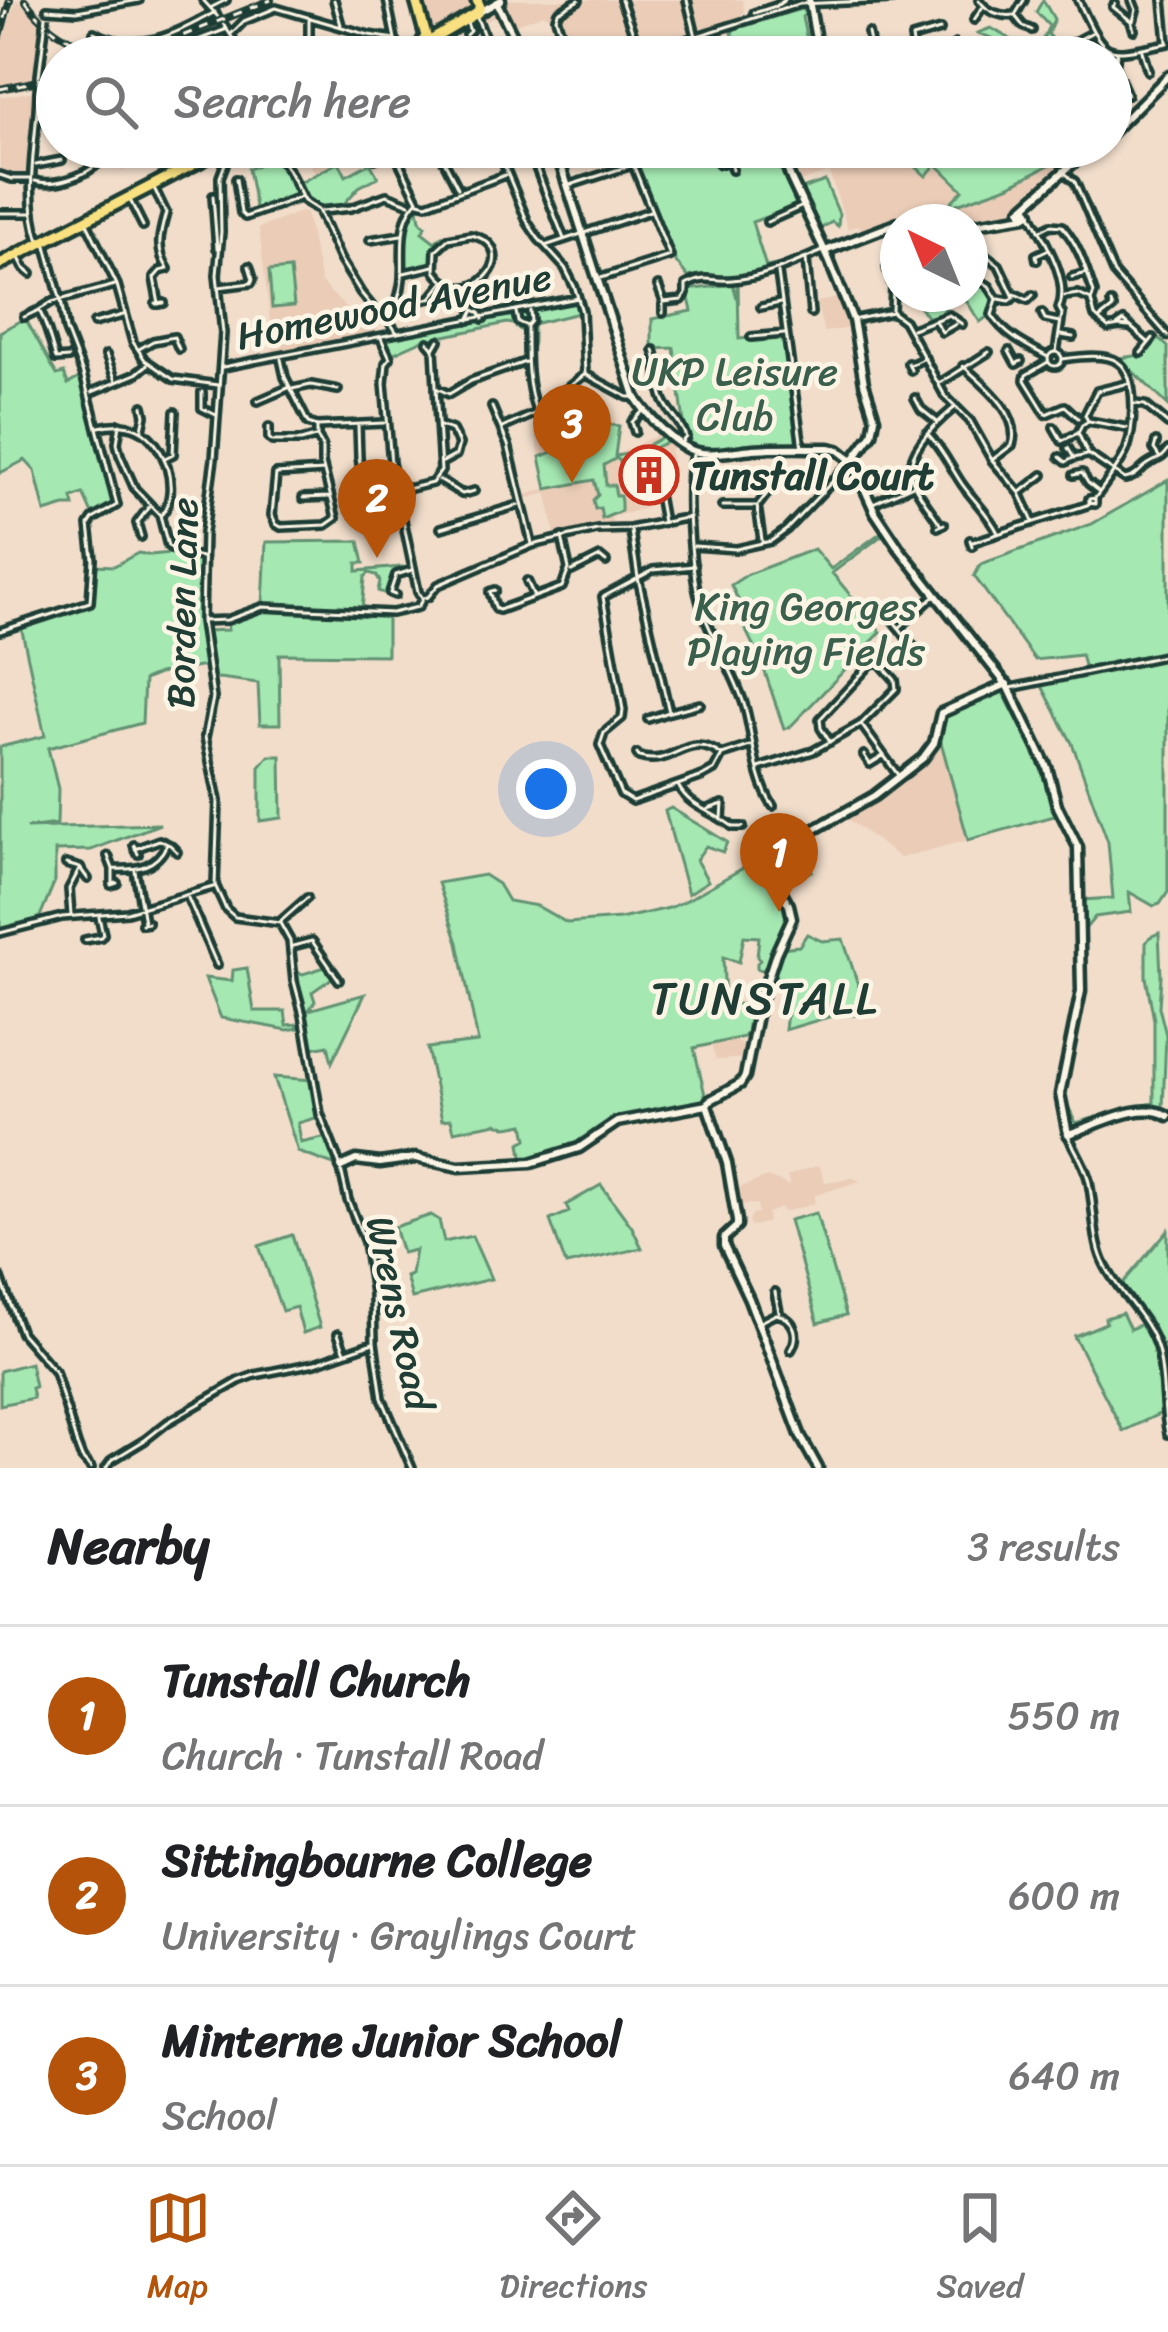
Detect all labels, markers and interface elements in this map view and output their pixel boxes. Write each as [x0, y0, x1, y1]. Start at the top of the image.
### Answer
search box [36, 36, 1132, 168]
text: Search here [174, 62, 411, 142]
icon: search [78, 69, 144, 135]
north arrow [880, 204, 988, 312]
street label: Homewood Avenue [230, 242, 558, 370]
park label: UKP Leisure Club [632, 337, 838, 451]
pin: 3 [533, 384, 611, 483]
place label: Tunstall Court [691, 441, 934, 510]
building icon: Tunstall Court [618, 444, 680, 506]
pin: 2 [338, 459, 416, 558]
street label: Borden Lane [146, 497, 218, 709]
park label: King Georges Playing Fields [687, 572, 926, 686]
your location [516, 759, 576, 819]
pin: 1 [740, 813, 818, 912]
district label: TUNSTALL [651, 959, 879, 1039]
street label: Wrens Road [346, 1210, 455, 1419]
text: Nearby [48, 1501, 209, 1591]
text: 3 results [967, 1512, 1120, 1581]
text: Tunstall Church [162, 1641, 470, 1721]
text: 1 [79, 1681, 95, 1750]
text: 550 m [1008, 1681, 1120, 1750]
text: Church · Tunstall Road [162, 1721, 543, 1790]
text: Sittingbourne College [162, 1821, 592, 1901]
text: 2 [76, 1861, 98, 1930]
text: 600 m [1008, 1861, 1120, 1930]
text: University · Graylings Court [162, 1901, 637, 1970]
text: Minterne Junior School [162, 2001, 621, 2081]
text: 3 [76, 2041, 98, 2110]
text: 640 m [1009, 2041, 1120, 2110]
text: School [162, 2081, 277, 2150]
tab: Map [145, 2185, 211, 2315]
tab: Directions [500, 2185, 647, 2315]
tab: Saved [936, 2185, 1023, 2315]

